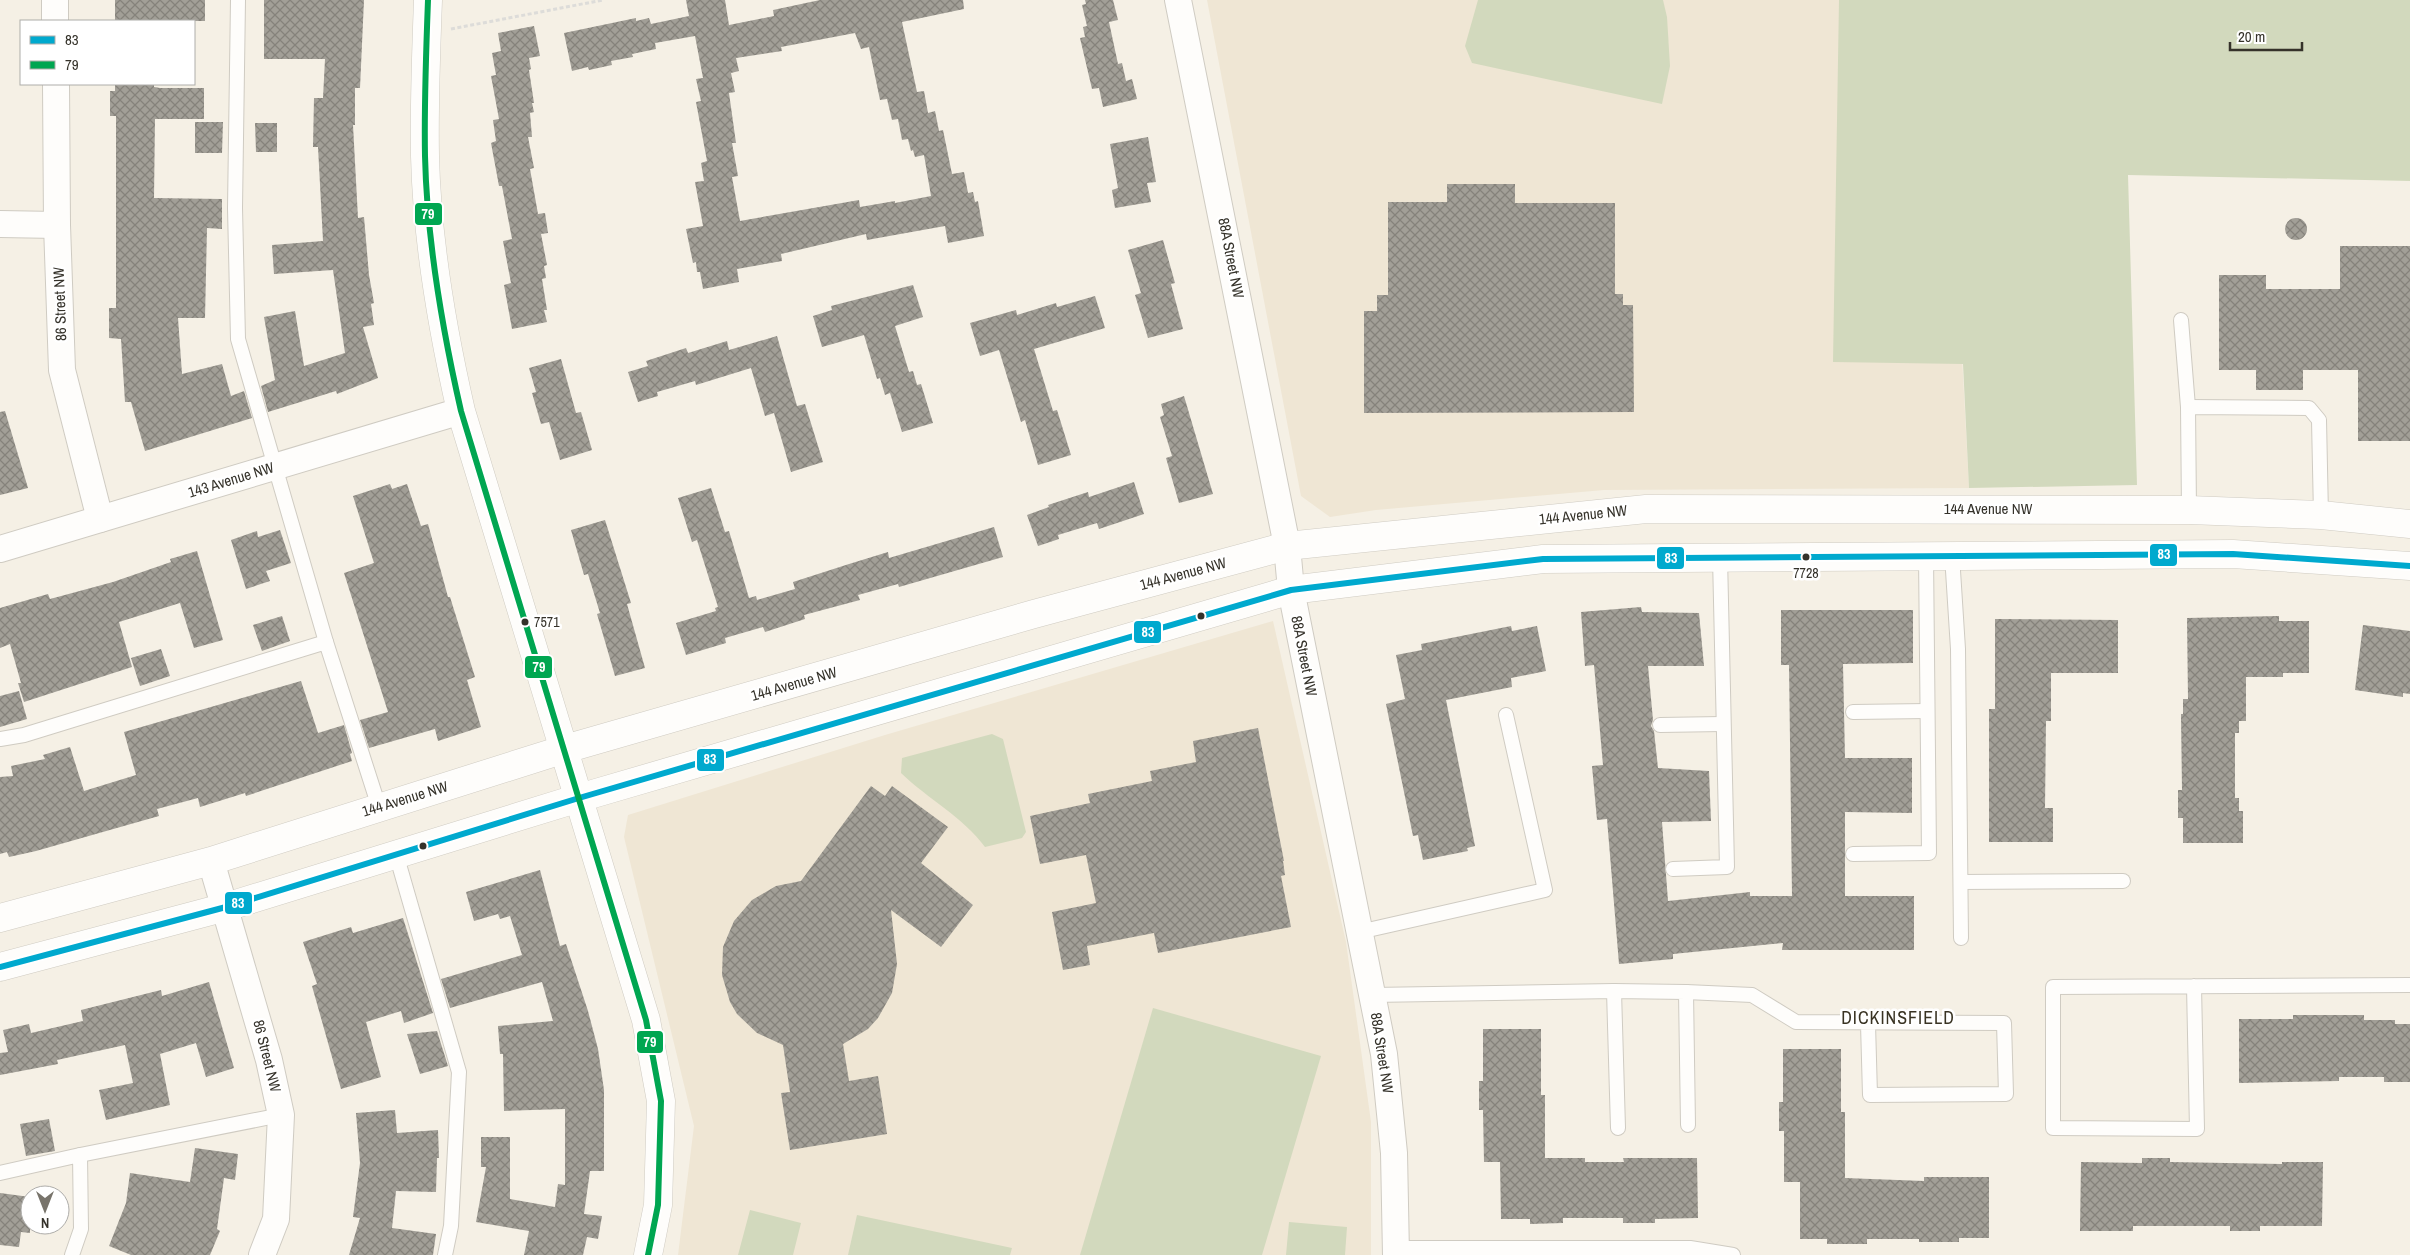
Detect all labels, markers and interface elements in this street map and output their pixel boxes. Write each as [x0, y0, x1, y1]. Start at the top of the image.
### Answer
legend [20, 20, 195, 85]
scale bar [2230, 20, 2302, 52]
text: 20 m [2238, 26, 2265, 47]
text: 83 [65, 29, 79, 50]
text: 79 [65, 54, 79, 75]
line badge: 79 [414, 202, 443, 226]
text: 79 [422, 205, 434, 223]
street label: 88A Street NW [1213, 216, 1250, 300]
street label: 86 Street NW [48, 266, 71, 341]
street label: 143 Avenue NW [185, 456, 277, 503]
street label: 144 Avenue NW [1944, 498, 2033, 519]
street label: 144 Avenue NW [1538, 499, 1629, 530]
line badge: 83 [2149, 543, 2178, 567]
text: 83 [2158, 545, 2170, 563]
line badge: 83 [1656, 546, 1685, 570]
text: 83 [1665, 549, 1677, 567]
street label: 144 Avenue NW [1137, 552, 1229, 595]
marker: 7728 [1801, 552, 1811, 562]
place label: 7728 [1793, 564, 1819, 582]
unlabelled marker [1196, 611, 1206, 621]
place label: 7571 [534, 613, 560, 631]
street label: 88A Street NW [1286, 614, 1323, 698]
marker: 7571 [520, 617, 530, 627]
line badge: 83 [1133, 620, 1162, 644]
text: 83 [1142, 623, 1154, 641]
line badge: 79 [524, 655, 553, 679]
text: 79 [533, 658, 545, 676]
street label: 144 Avenue NW [748, 661, 840, 706]
line badge: 83 [696, 748, 725, 772]
text: 83 [704, 750, 716, 768]
street label: 144 Avenue NW [359, 775, 451, 822]
unlabelled marker [418, 841, 428, 851]
line badge: 83 [224, 891, 253, 915]
text: 83 [232, 894, 244, 912]
district label: DICKINSFIELD [1841, 1005, 1955, 1030]
street label: 88A Street NW [1366, 1011, 1399, 1095]
street label: 86 Street NW [248, 1018, 287, 1095]
line badge: 79 [636, 1030, 664, 1054]
text: 79 [644, 1033, 656, 1051]
north arrow [20, 1185, 70, 1235]
text: N [41, 1214, 49, 1232]

